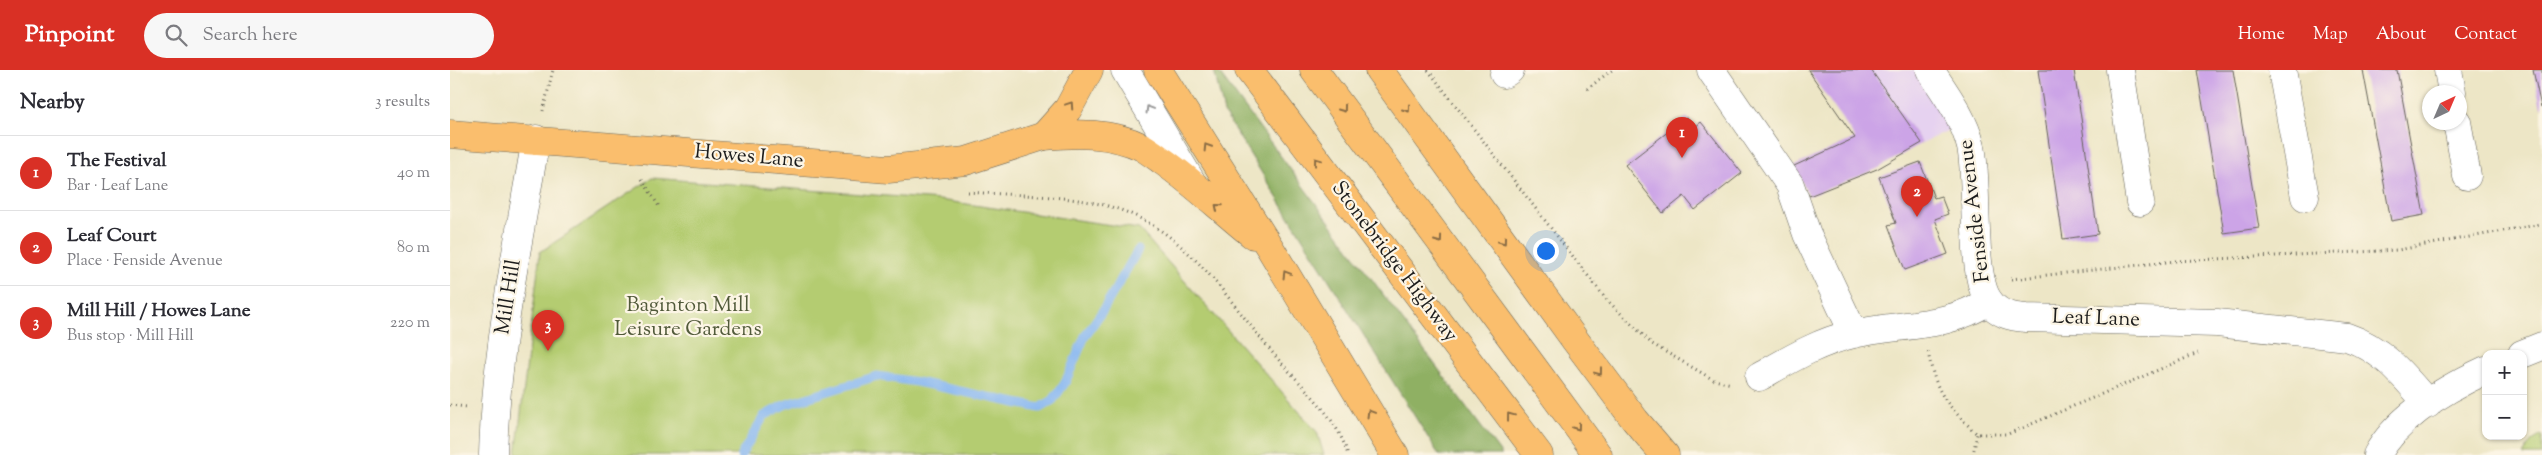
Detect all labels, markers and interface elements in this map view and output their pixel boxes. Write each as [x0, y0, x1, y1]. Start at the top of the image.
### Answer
search box [144, 13, 494, 58]
text: Pinpoint [25, 18, 114, 52]
icon: search [162, 21, 190, 49]
text: Search here [202, 22, 298, 49]
text: Home [2238, 22, 2285, 48]
text: Map [2313, 22, 2348, 48]
text: About [2376, 22, 2426, 48]
text: Contact [2454, 22, 2517, 48]
north arrow [2422, 85, 2467, 130]
text: Nearby [20, 88, 85, 118]
text: 3 results [375, 91, 430, 114]
one-way arrow [1064, 101, 1073, 111]
one-way arrow [1337, 103, 1346, 113]
one-way arrow [1401, 104, 1410, 113]
one-way arrow [1145, 106, 1155, 115]
pin: 1 [1666, 117, 1698, 158]
street label: Howes Lane [693, 137, 805, 177]
street label: Fenside Avenue [1951, 138, 1999, 284]
one-way arrow [1203, 144, 1213, 153]
text: The Festival [67, 148, 167, 175]
one-way arrow [1314, 157, 1323, 167]
text: 1 [33, 162, 39, 185]
text: 40 m [397, 162, 430, 185]
text: Bar · Leaf Lane [67, 175, 168, 198]
street label: Stonebridge Highway [1323, 175, 1465, 349]
pin: 2 [1901, 176, 1933, 217]
one-way arrow [1215, 204, 1224, 212]
text: Leaf Court [67, 223, 156, 250]
one-way arrow [1433, 234, 1442, 244]
one-way arrow [1497, 235, 1506, 245]
text: 2 [32, 237, 40, 260]
text: 80 m [397, 237, 430, 260]
your location [1533, 238, 1559, 264]
text: Place · Fenside Avenue [67, 250, 223, 273]
street label: Mill Hill [488, 257, 530, 337]
one-way arrow [1282, 271, 1292, 280]
park label: Baginton Mill Leisure Gardens [614, 291, 762, 345]
text: Mill Hill / Howes Lane [67, 298, 251, 325]
street label: Leaf Lane [2051, 302, 2141, 336]
pin: 3 [532, 310, 564, 351]
text: 3 [33, 312, 39, 335]
text: 220 m [390, 312, 430, 335]
text: Bus stop · Mill Hill [67, 325, 194, 348]
map controls [2482, 350, 2527, 440]
button: + [2482, 350, 2527, 395]
one-way arrow [1593, 366, 1602, 376]
button: − [2482, 395, 2527, 440]
one-way arrow [1366, 410, 1376, 419]
one-way arrow [1507, 412, 1516, 422]
one-way arrow [1572, 421, 1580, 430]

